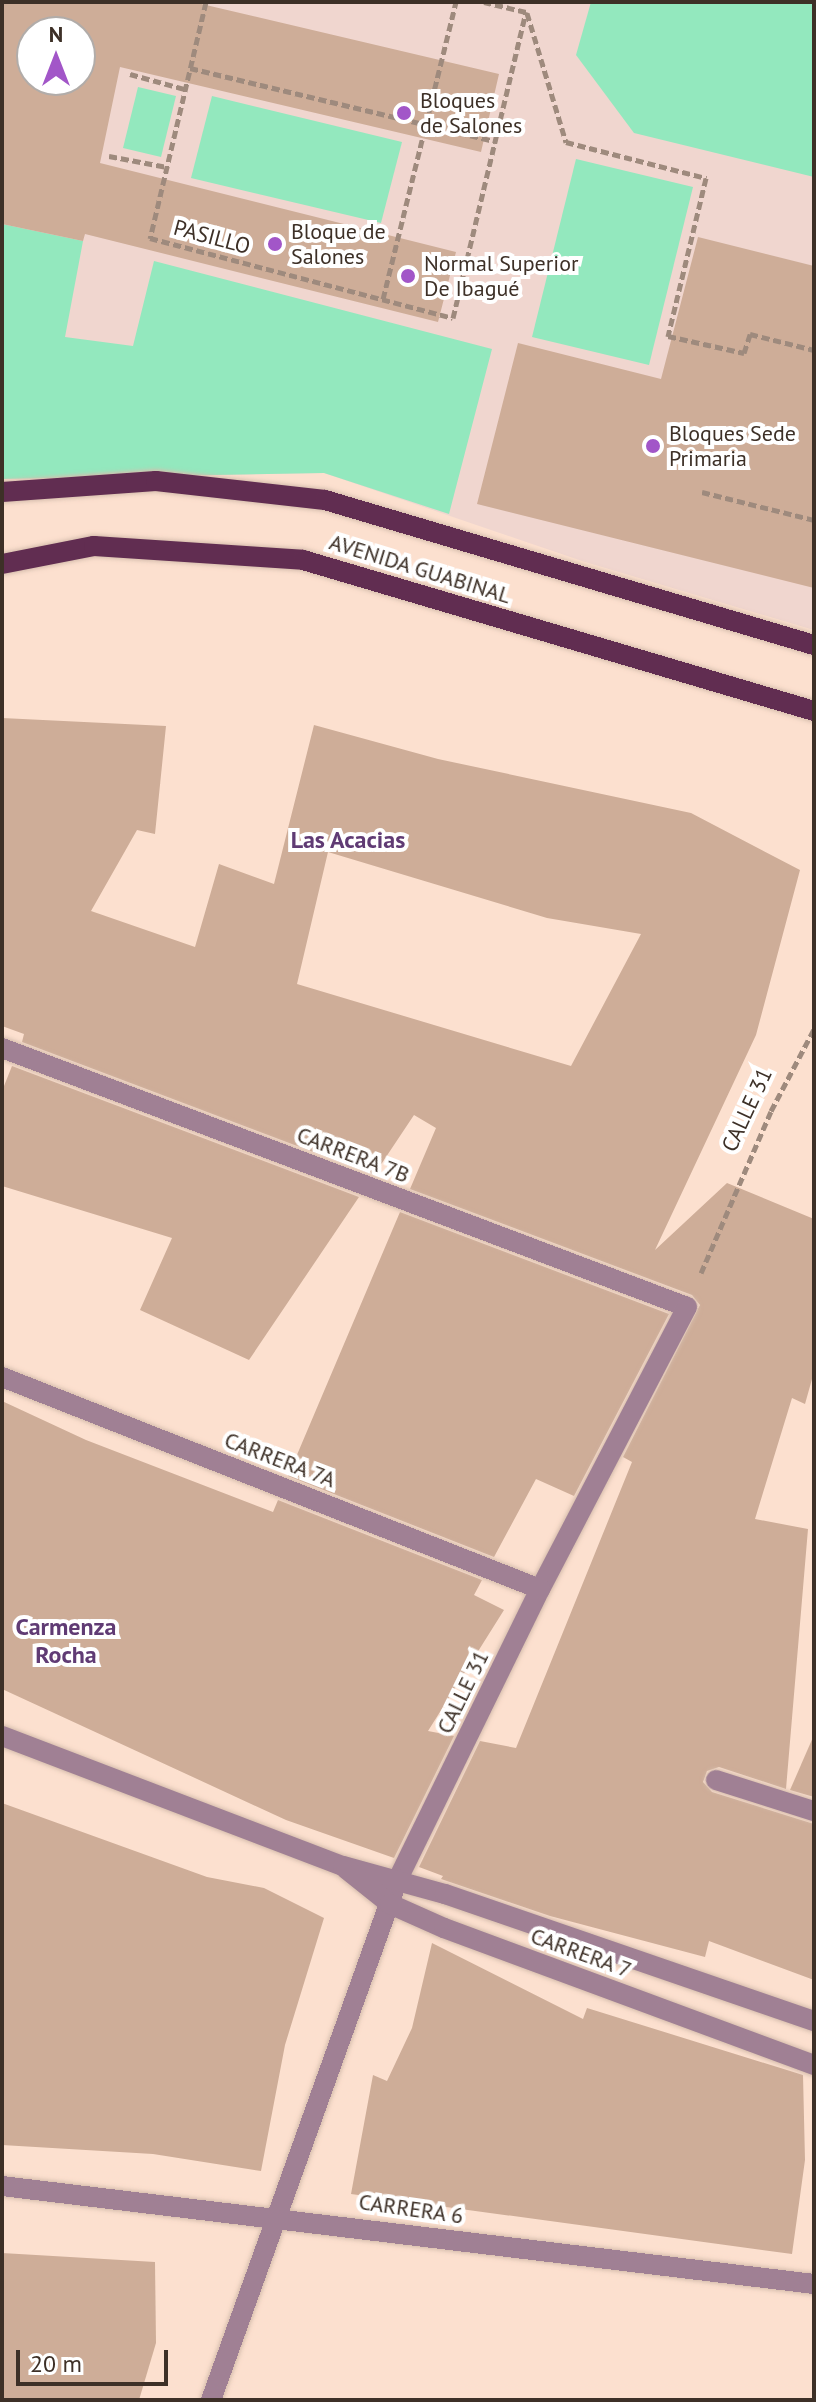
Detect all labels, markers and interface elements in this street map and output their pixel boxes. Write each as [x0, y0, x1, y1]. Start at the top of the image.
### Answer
north arrow [16, 16, 96, 96]
text: N [49, 20, 63, 48]
place label: Bloques de Salones [420, 87, 522, 138]
marker: Bloques de Salones [395, 104, 413, 122]
street label: PASILLO [171, 214, 253, 260]
place label: Bloque de Salones [291, 218, 386, 270]
marker: Bloque de Salones [266, 235, 284, 253]
place label: Normal Superior De Ibagué [424, 250, 578, 302]
marker: Normal Superior De Ibagué [399, 267, 417, 285]
place label: Bloques Sede Primaria [669, 420, 796, 472]
marker: Bloques Sede Primaria [644, 437, 662, 455]
street label: AVENIDA GUABINAL [326, 529, 514, 609]
district label: Las Acacias [290, 826, 406, 854]
street label: CALLE 31 [716, 1064, 778, 1156]
street label: CARRERA 7B [293, 1121, 413, 1189]
street label: CARRERA 7A [220, 1427, 340, 1493]
district label: Carmenza Rocha [16, 1613, 116, 1669]
street label: CALLE 31 [432, 1646, 494, 1738]
street label: CARRERA 7 [527, 1922, 635, 1984]
street label: CARRERA 6 [357, 2189, 465, 2229]
scale bar [20, 2334, 172, 2384]
text: 20 m [30, 2348, 82, 2379]

